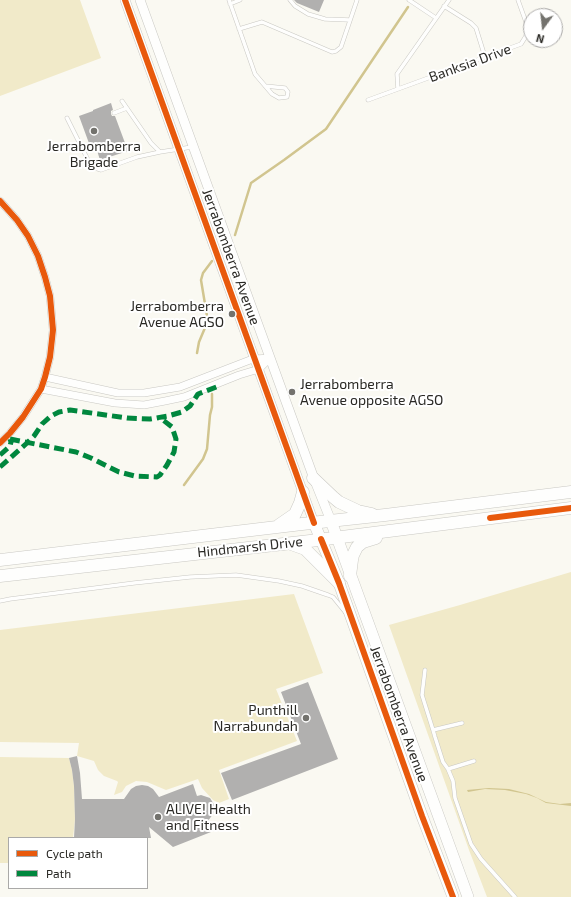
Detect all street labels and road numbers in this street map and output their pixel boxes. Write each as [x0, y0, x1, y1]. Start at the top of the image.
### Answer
street label: Banksia Drive [427, 40, 513, 86]
street label: Jerrabomberra Avenue [199, 187, 263, 327]
street label: Hindmarsh Drive [196, 533, 304, 561]
street label: Jerrabomberra Avenue [367, 644, 431, 784]

